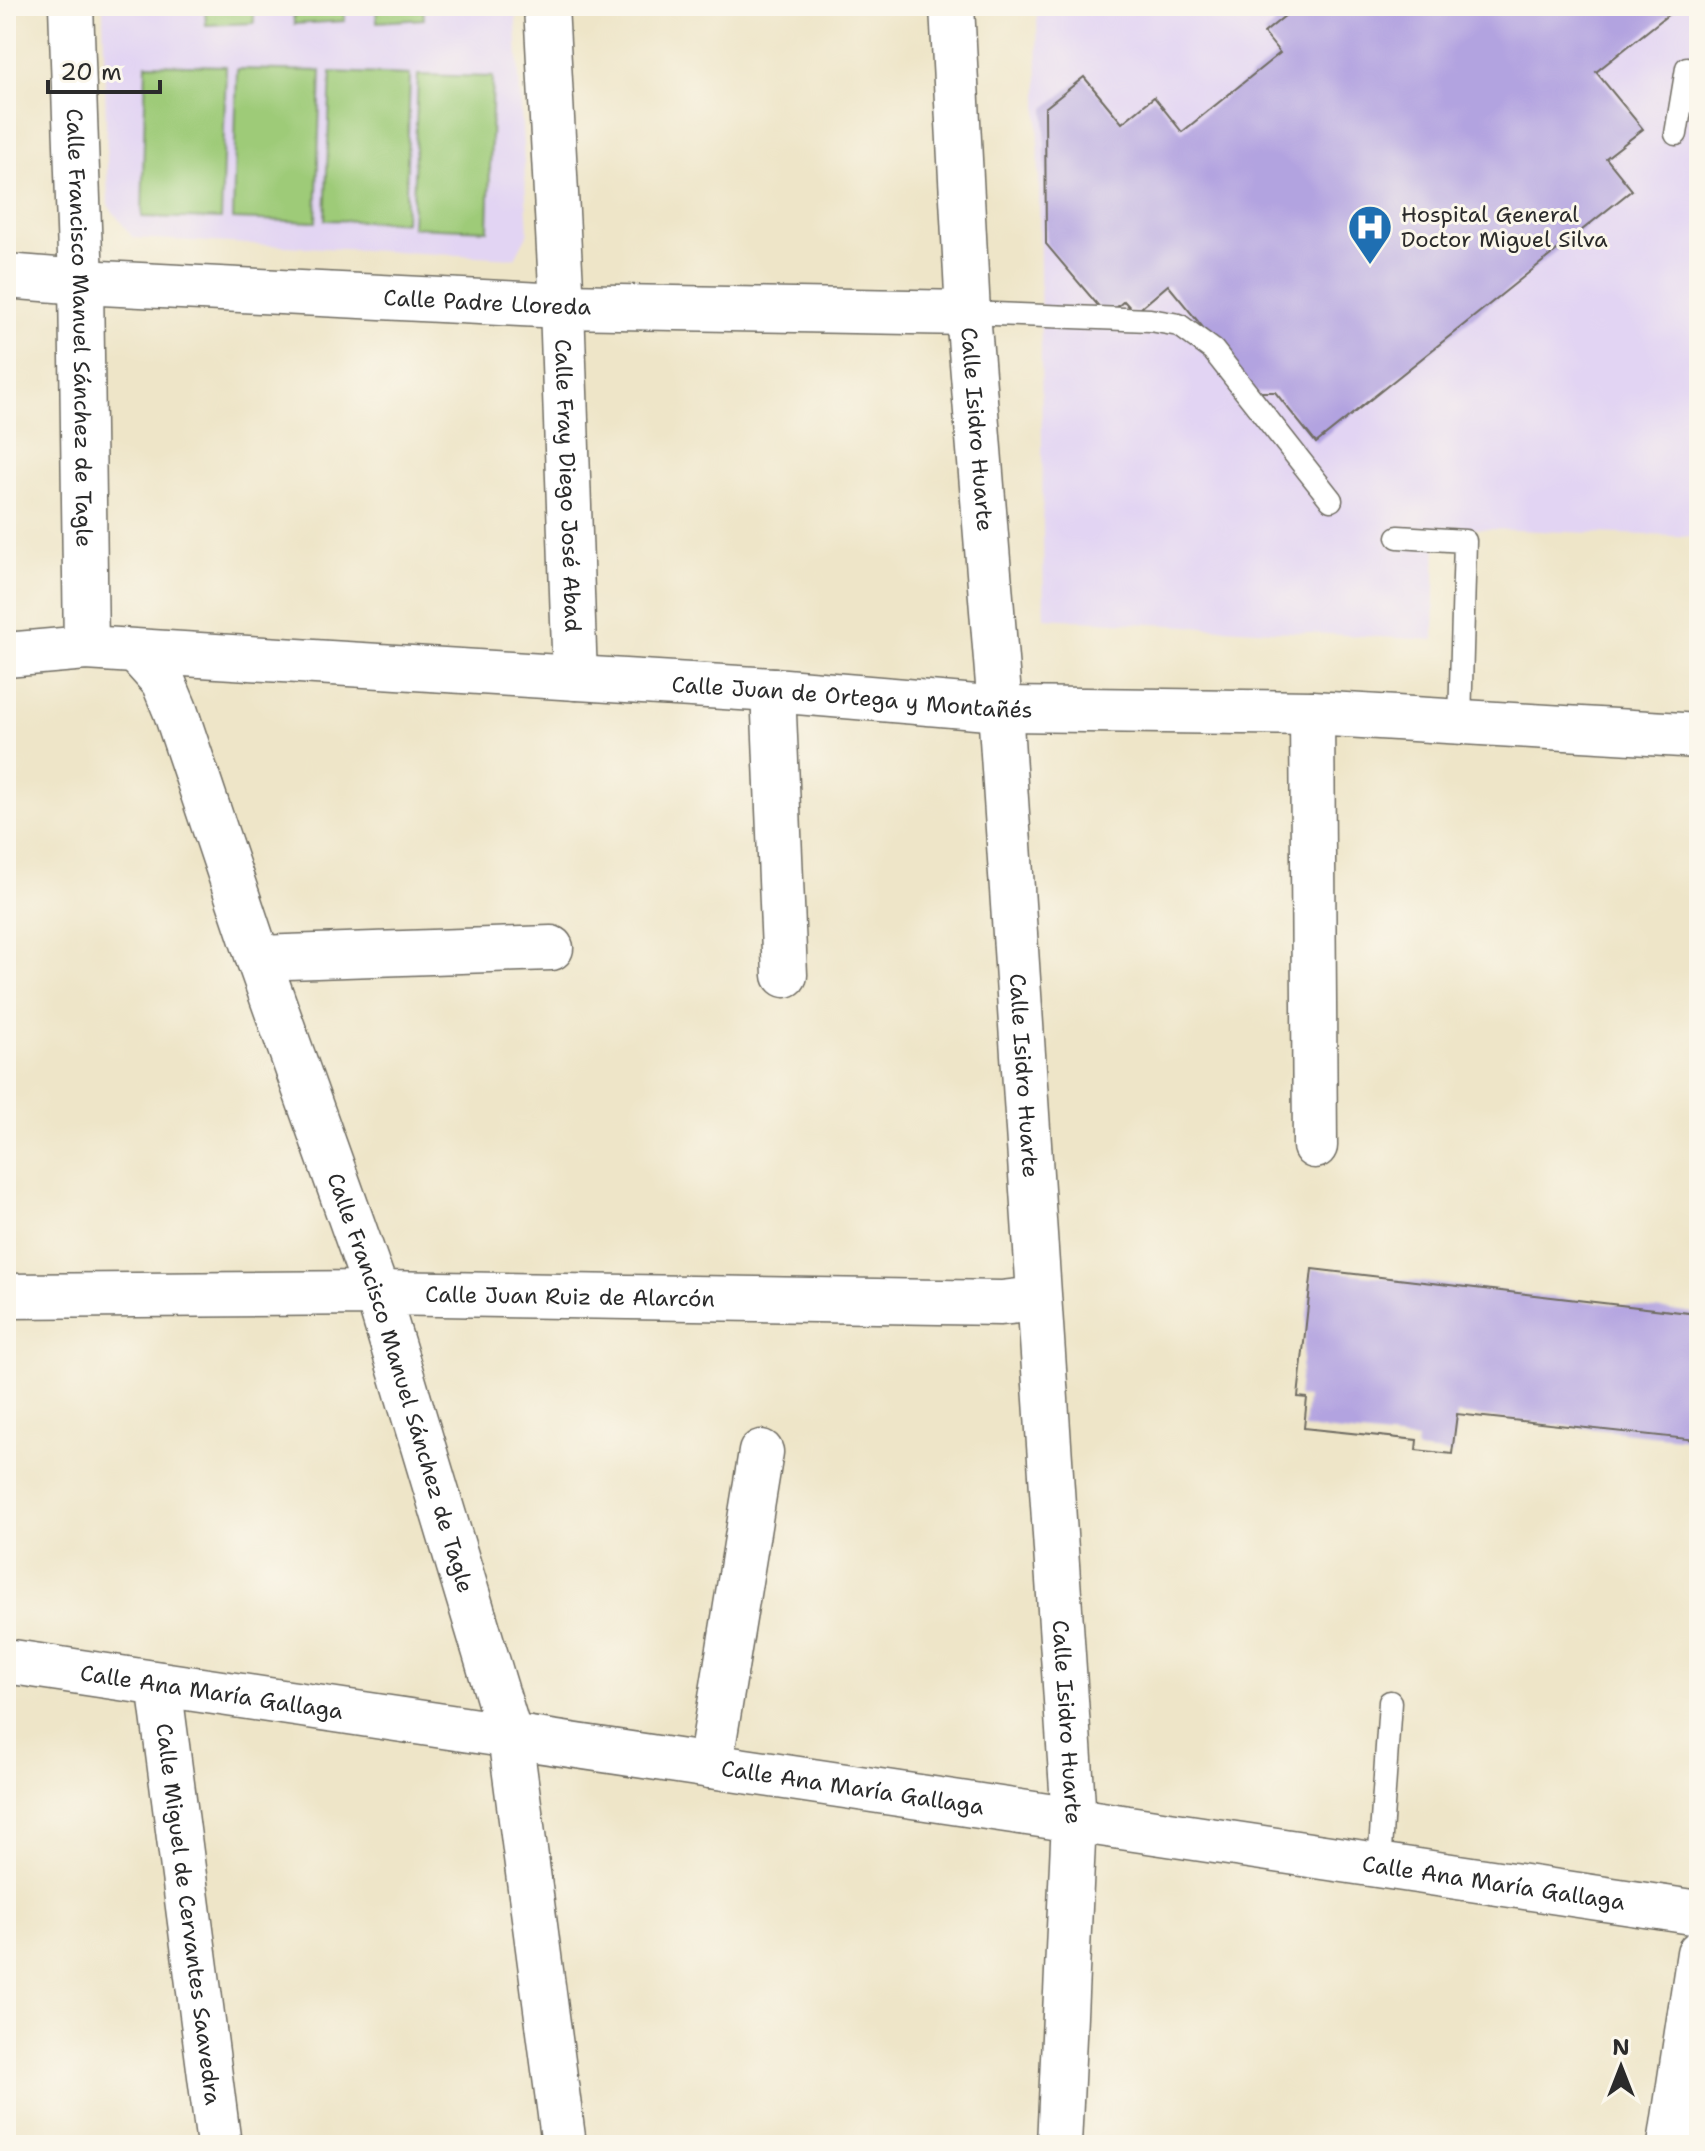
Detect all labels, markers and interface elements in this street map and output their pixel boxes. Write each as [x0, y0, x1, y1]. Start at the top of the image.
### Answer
scale bar [48, 44, 160, 94]
text: 20 m [60, 56, 122, 88]
street label: Calle Francisco Manuel Sánchez de Tagle [60, 108, 99, 547]
place label: Hospital General Doctor Miguel Silva [1401, 200, 1608, 254]
hospital icon: Hospital General Doctor Miguel Silva [1346, 203, 1394, 266]
street label: Calle Padre Lloreda [383, 283, 592, 321]
street label: Calle Isidro Huarte [955, 326, 1000, 532]
street label: Calle Fray Diego José Abad [549, 338, 588, 633]
street label: Calle Juan de Ortega y Montañés [671, 669, 1033, 724]
street label: Calle Isidro Huarte [1003, 972, 1046, 1179]
street label: Calle Francisco Manuel Sánchez de Tagle [321, 1169, 481, 1596]
street label: Calle Juan Ruiz de Alarcón [425, 1279, 715, 1313]
street label: Calle Isidro Huarte [1046, 1619, 1089, 1825]
street label: Calle Ana María Gallaga [78, 1658, 345, 1726]
street label: Calle Miguel de Cervantes Saavedra [150, 1721, 228, 2107]
street label: Calle Ana María Gallaga [719, 1753, 986, 1821]
street label: Calle Ana María Gallaga [1360, 1849, 1627, 1916]
north arrow [1581, 2027, 1661, 2107]
text: N [1612, 2033, 1630, 2062]

